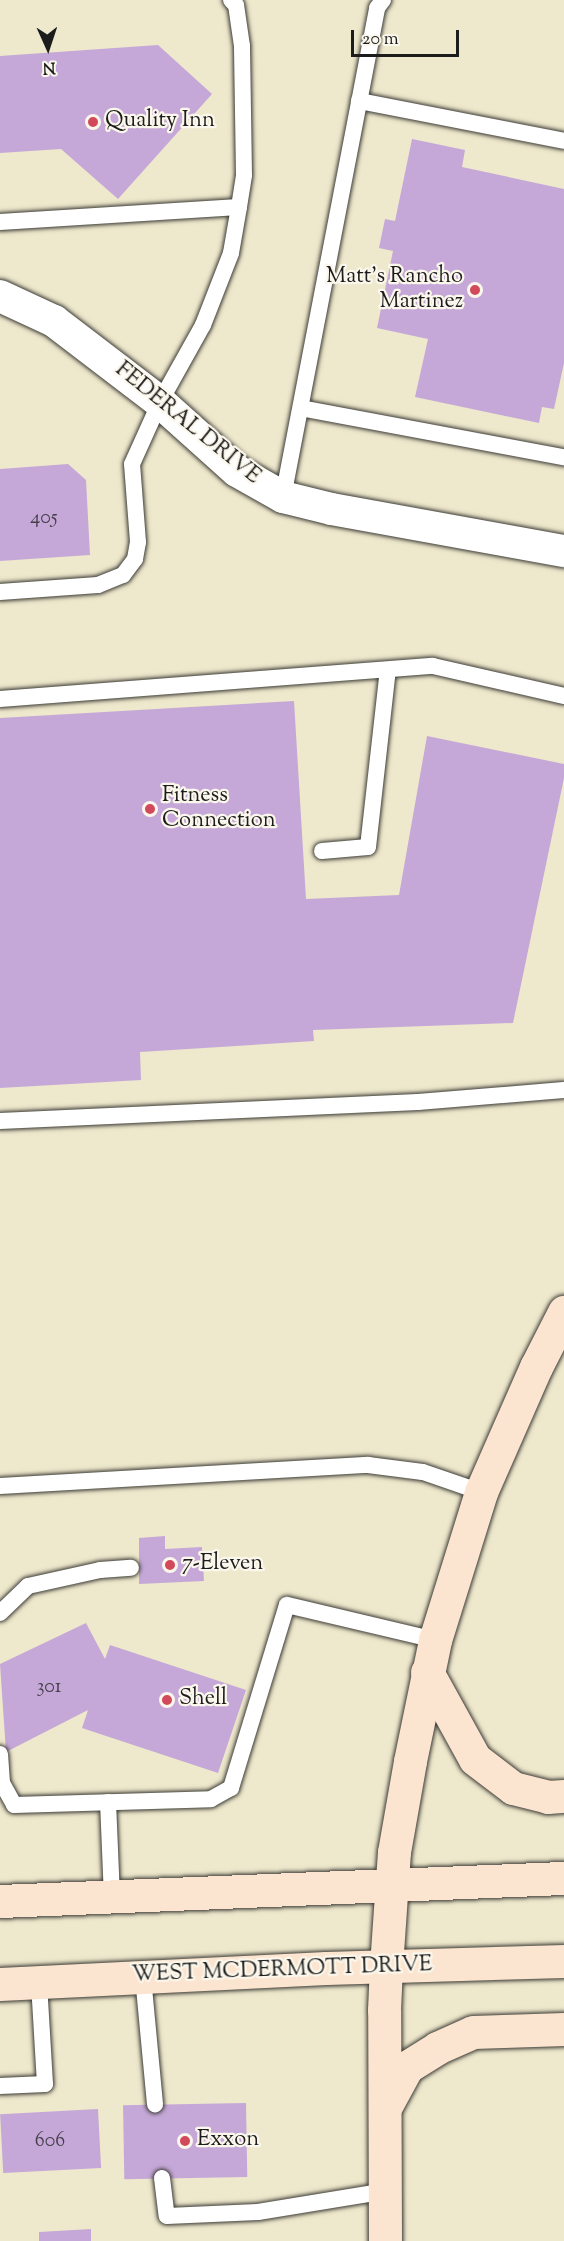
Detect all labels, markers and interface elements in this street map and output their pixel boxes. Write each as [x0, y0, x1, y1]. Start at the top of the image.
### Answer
north arrow [18, 18, 78, 78]
scale bar [354, 18, 462, 56]
text: 20 m [362, 27, 399, 53]
text: N [42, 55, 56, 78]
place label: Quality Inn [105, 109, 215, 135]
marker: Quality Inn [86, 115, 100, 129]
place label: Matt’s Rancho Martinez [326, 264, 463, 316]
marker: Matt’s Rancho Martinez [468, 283, 482, 297]
street label: FEDERAL DRIVE [109, 357, 265, 491]
house number: 405 [30, 506, 58, 530]
place label: Fitness Connection [162, 783, 276, 834]
marker: Fitness Connection [143, 802, 157, 816]
place label: 7-Eleven [182, 1552, 263, 1578]
marker: 7-Eleven [163, 1558, 177, 1572]
house number: 301 [36, 1675, 62, 1699]
place label: Shell [179, 1687, 227, 1713]
marker: Shell [160, 1693, 174, 1707]
street label: WEST MCDERMOTT DRIVE [131, 1953, 433, 1989]
place label: Exxon [197, 2128, 259, 2154]
house number: 606 [35, 2129, 65, 2153]
marker: Exxon [178, 2134, 192, 2148]

